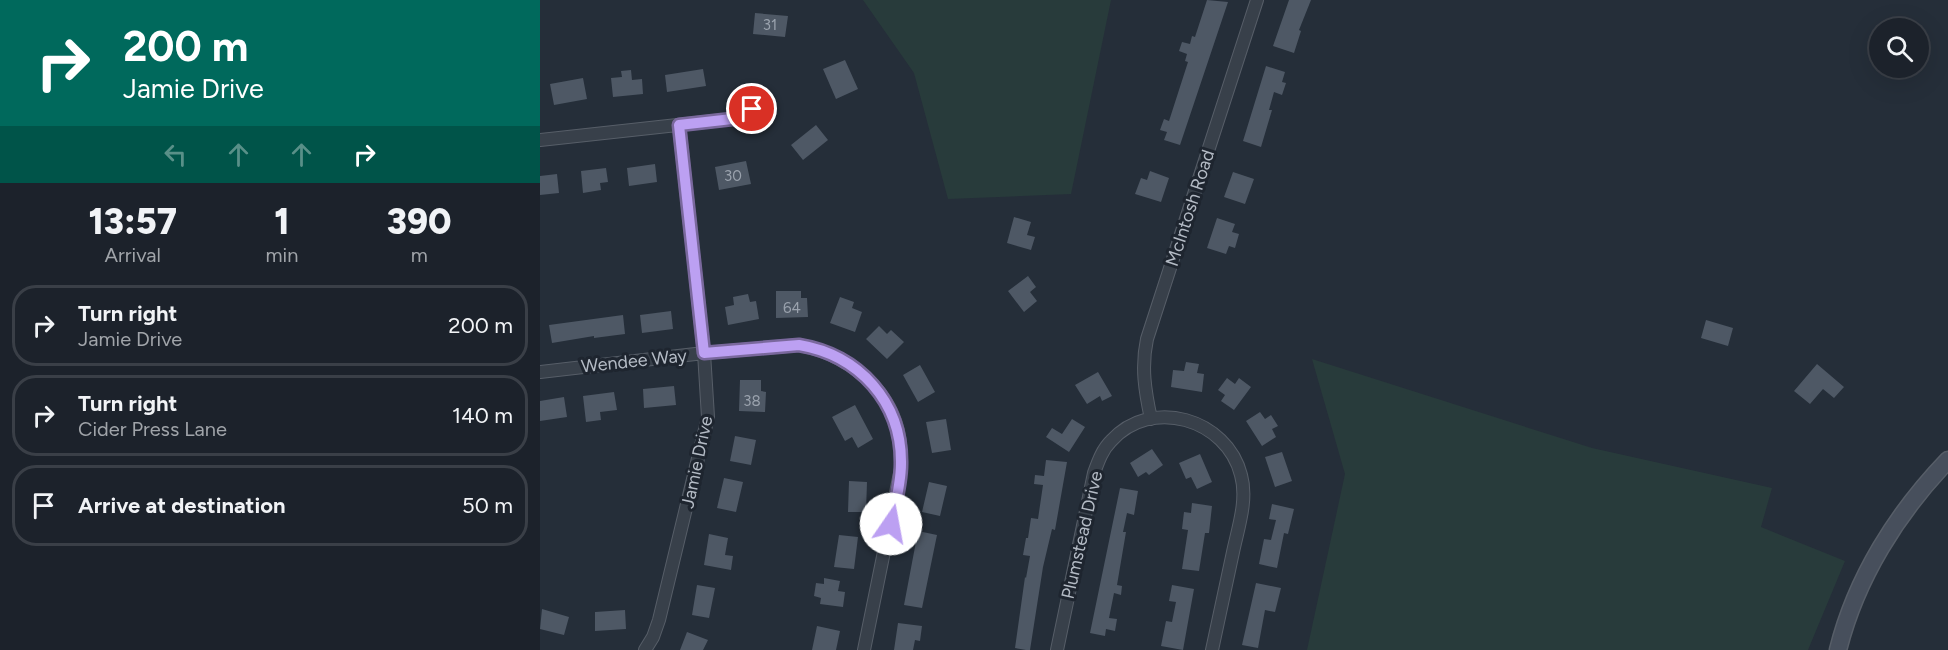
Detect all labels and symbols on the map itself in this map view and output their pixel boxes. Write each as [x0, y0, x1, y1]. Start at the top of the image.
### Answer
house number: 31 [763, 16, 777, 34]
pin [726, 83, 777, 134]
street label: McIntosh Road [1161, 147, 1219, 269]
house number: 30 [724, 167, 742, 185]
house number: 64 [783, 299, 801, 317]
street label: Wendee Way [580, 344, 688, 377]
house number: 38 [743, 392, 761, 410]
street label: Jamie Drive [676, 414, 718, 510]
street label: Plumstead Drive [1057, 469, 1107, 601]
position arrow [859, 492, 923, 556]

